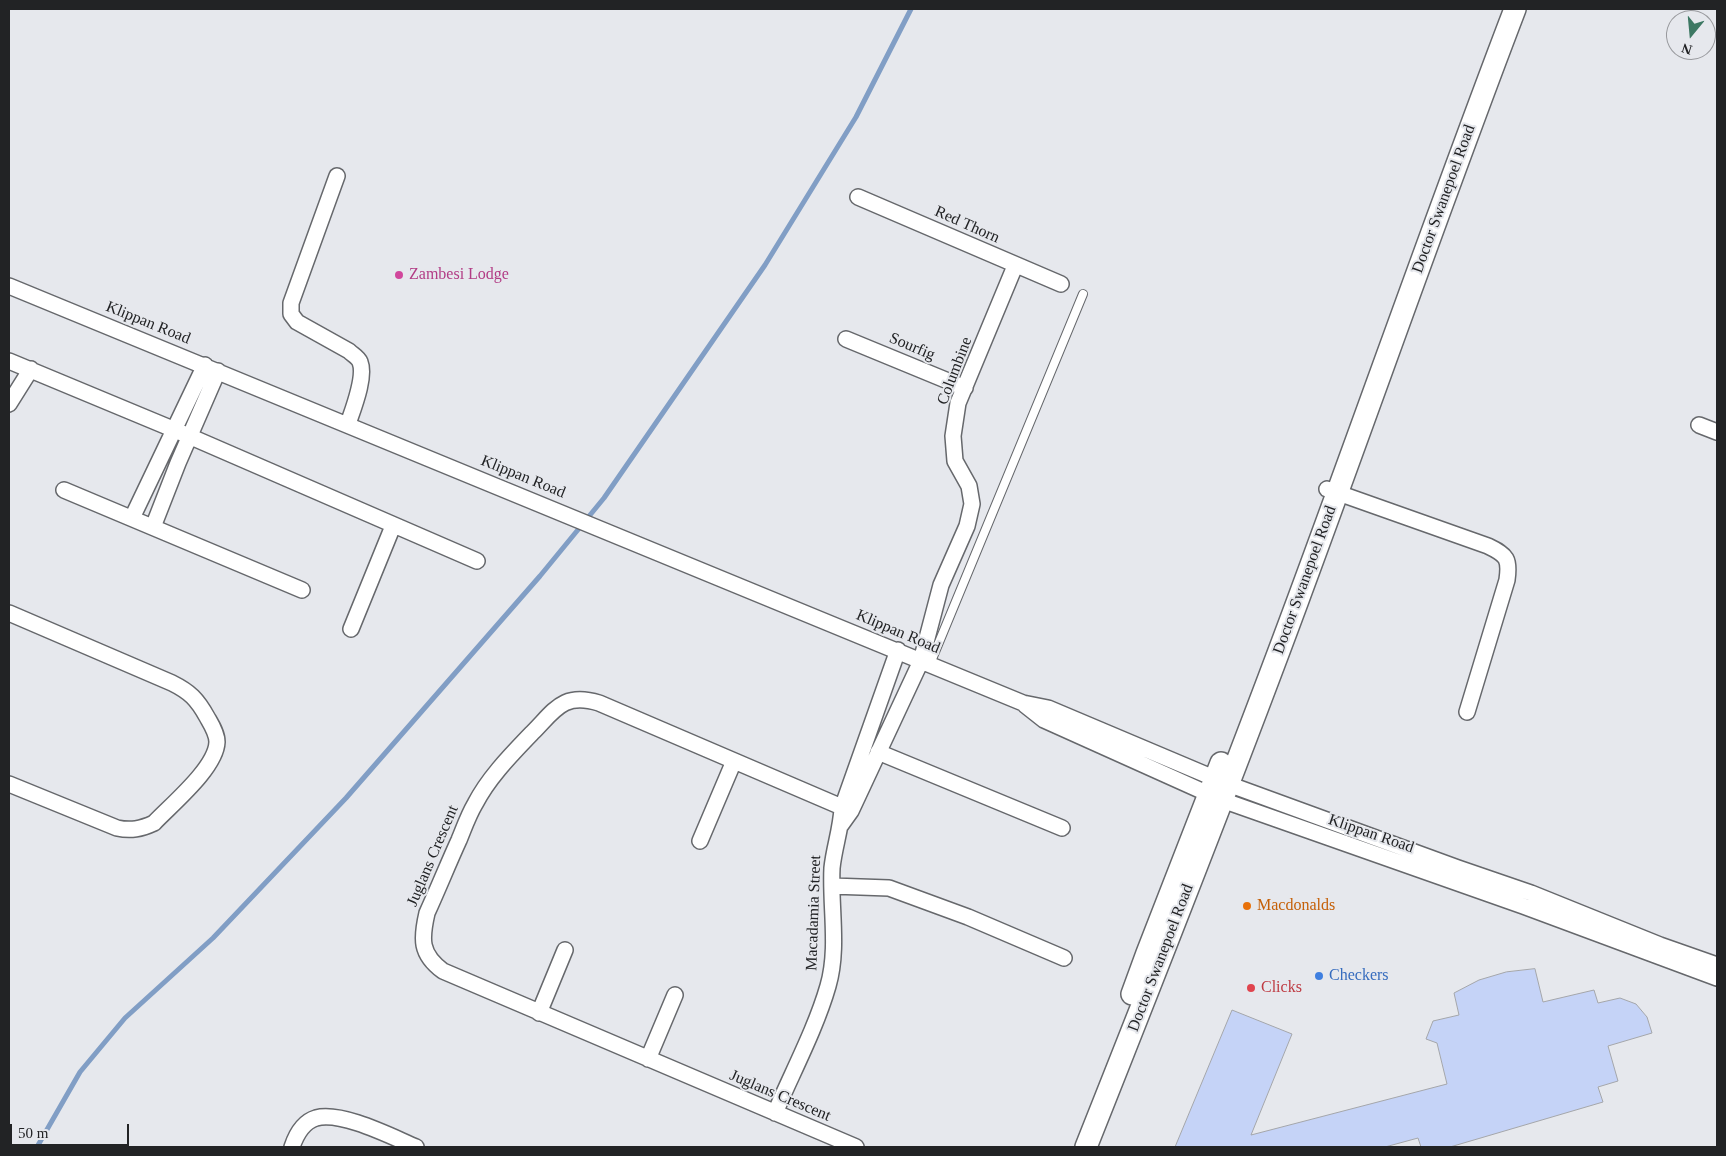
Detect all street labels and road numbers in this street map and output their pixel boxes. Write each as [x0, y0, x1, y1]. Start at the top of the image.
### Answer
street label: Doctor Swanepoel Road [1408, 122, 1480, 276]
street label: Red Thorn [932, 202, 1002, 248]
street label: Klippan Road [103, 297, 193, 349]
street label: Sourfig [886, 329, 938, 365]
street label: Columbine [933, 334, 977, 408]
street label: Klippan Road [478, 451, 568, 503]
street label: Doctor Swanepoel Road [1269, 503, 1341, 657]
street label: Klippan Road [853, 606, 943, 658]
street label: Juglans Crescent [403, 803, 463, 909]
street label: Klippan Road [1326, 810, 1416, 858]
street label: Macadamia Street [802, 855, 826, 971]
street label: Doctor Swanepoel Road [1124, 882, 1198, 1034]
street label: Juglans Crescent [727, 1066, 833, 1126]

